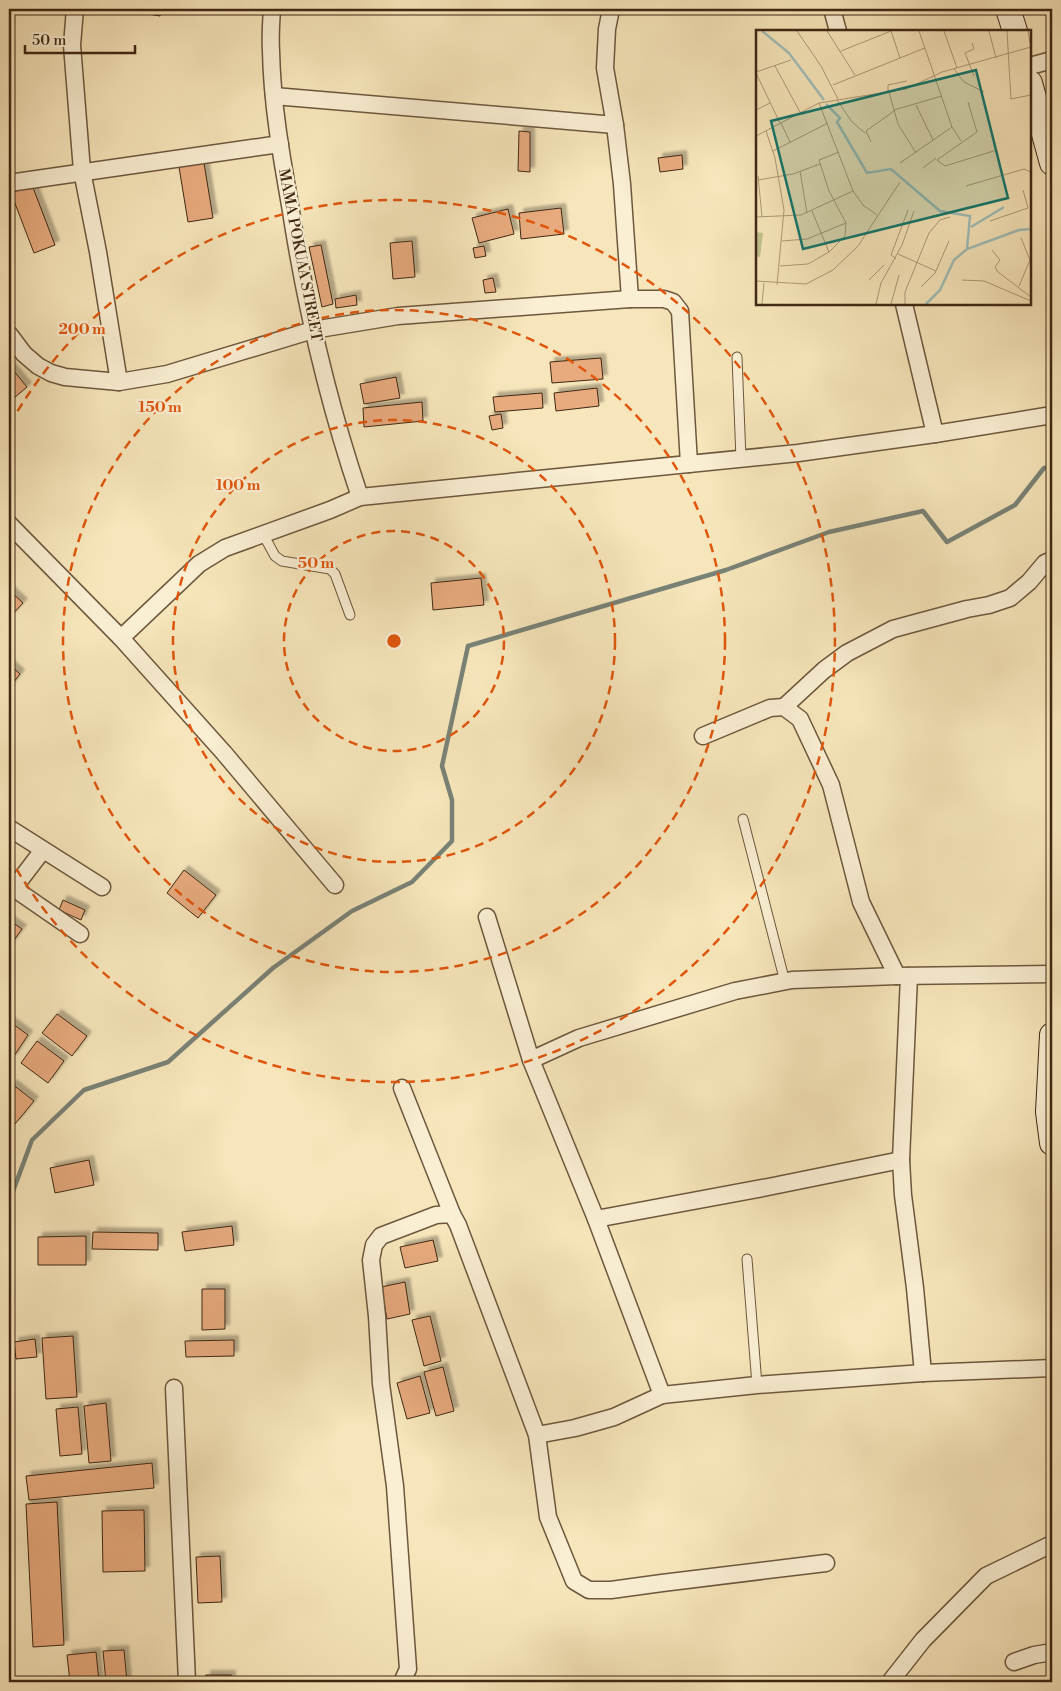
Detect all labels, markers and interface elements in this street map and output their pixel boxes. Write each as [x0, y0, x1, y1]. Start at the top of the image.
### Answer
scale bar [25, 22, 135, 54]
inset map [756, 30, 1031, 305]
text: 50 m [32, 31, 66, 50]
street label: MAMA POKUAA STREET [274, 167, 326, 344]
text: 200 m [58, 320, 106, 339]
text: 150 m [138, 398, 182, 417]
text: 100 m [216, 476, 261, 495]
text: 50 m [298, 554, 334, 573]
centre of rings [385, 632, 403, 650]

